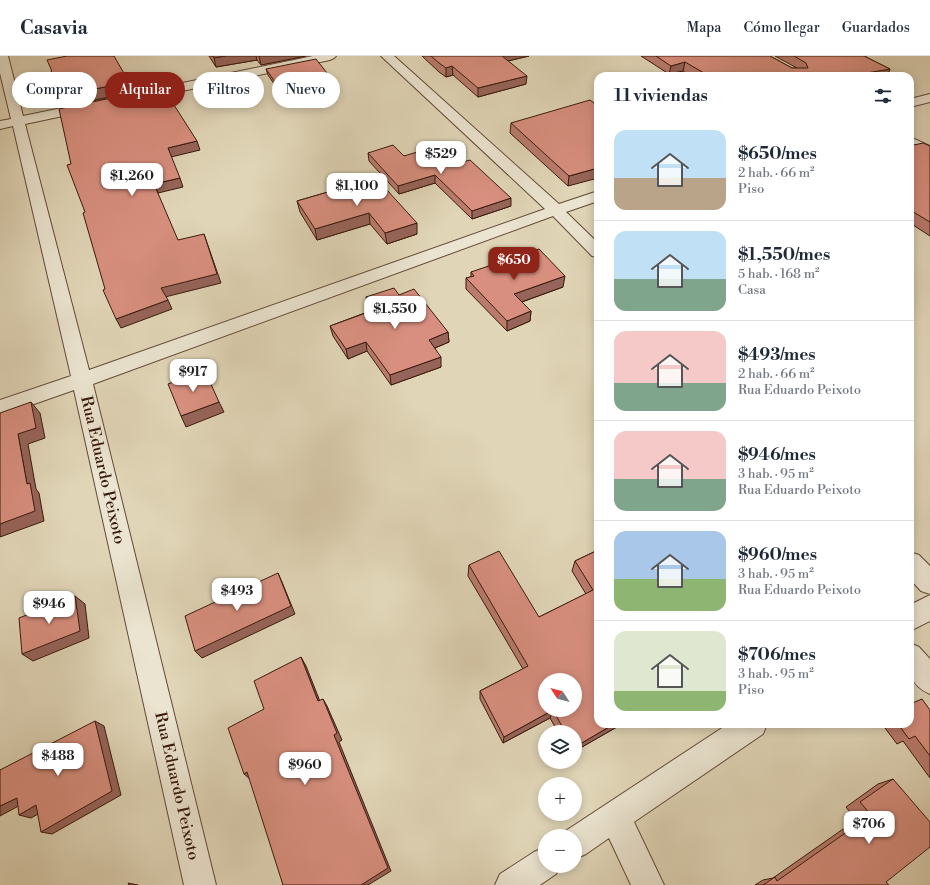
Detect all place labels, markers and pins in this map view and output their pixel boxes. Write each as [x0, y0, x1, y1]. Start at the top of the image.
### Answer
pin: $529 [417, 141, 465, 175]
pin: $1,260 [99, 163, 165, 197]
pin: $1,100 [324, 173, 390, 207]
pin: $650 [490, 247, 538, 281]
pin: $1,550 [362, 296, 428, 330]
pin: $917 [169, 359, 217, 393]
pin: $493 [213, 578, 261, 612]
pin: $946 [25, 591, 73, 625]
pin: $488 [34, 743, 82, 777]
pin: $960 [281, 752, 329, 786]
pin: $706 [845, 811, 893, 845]

